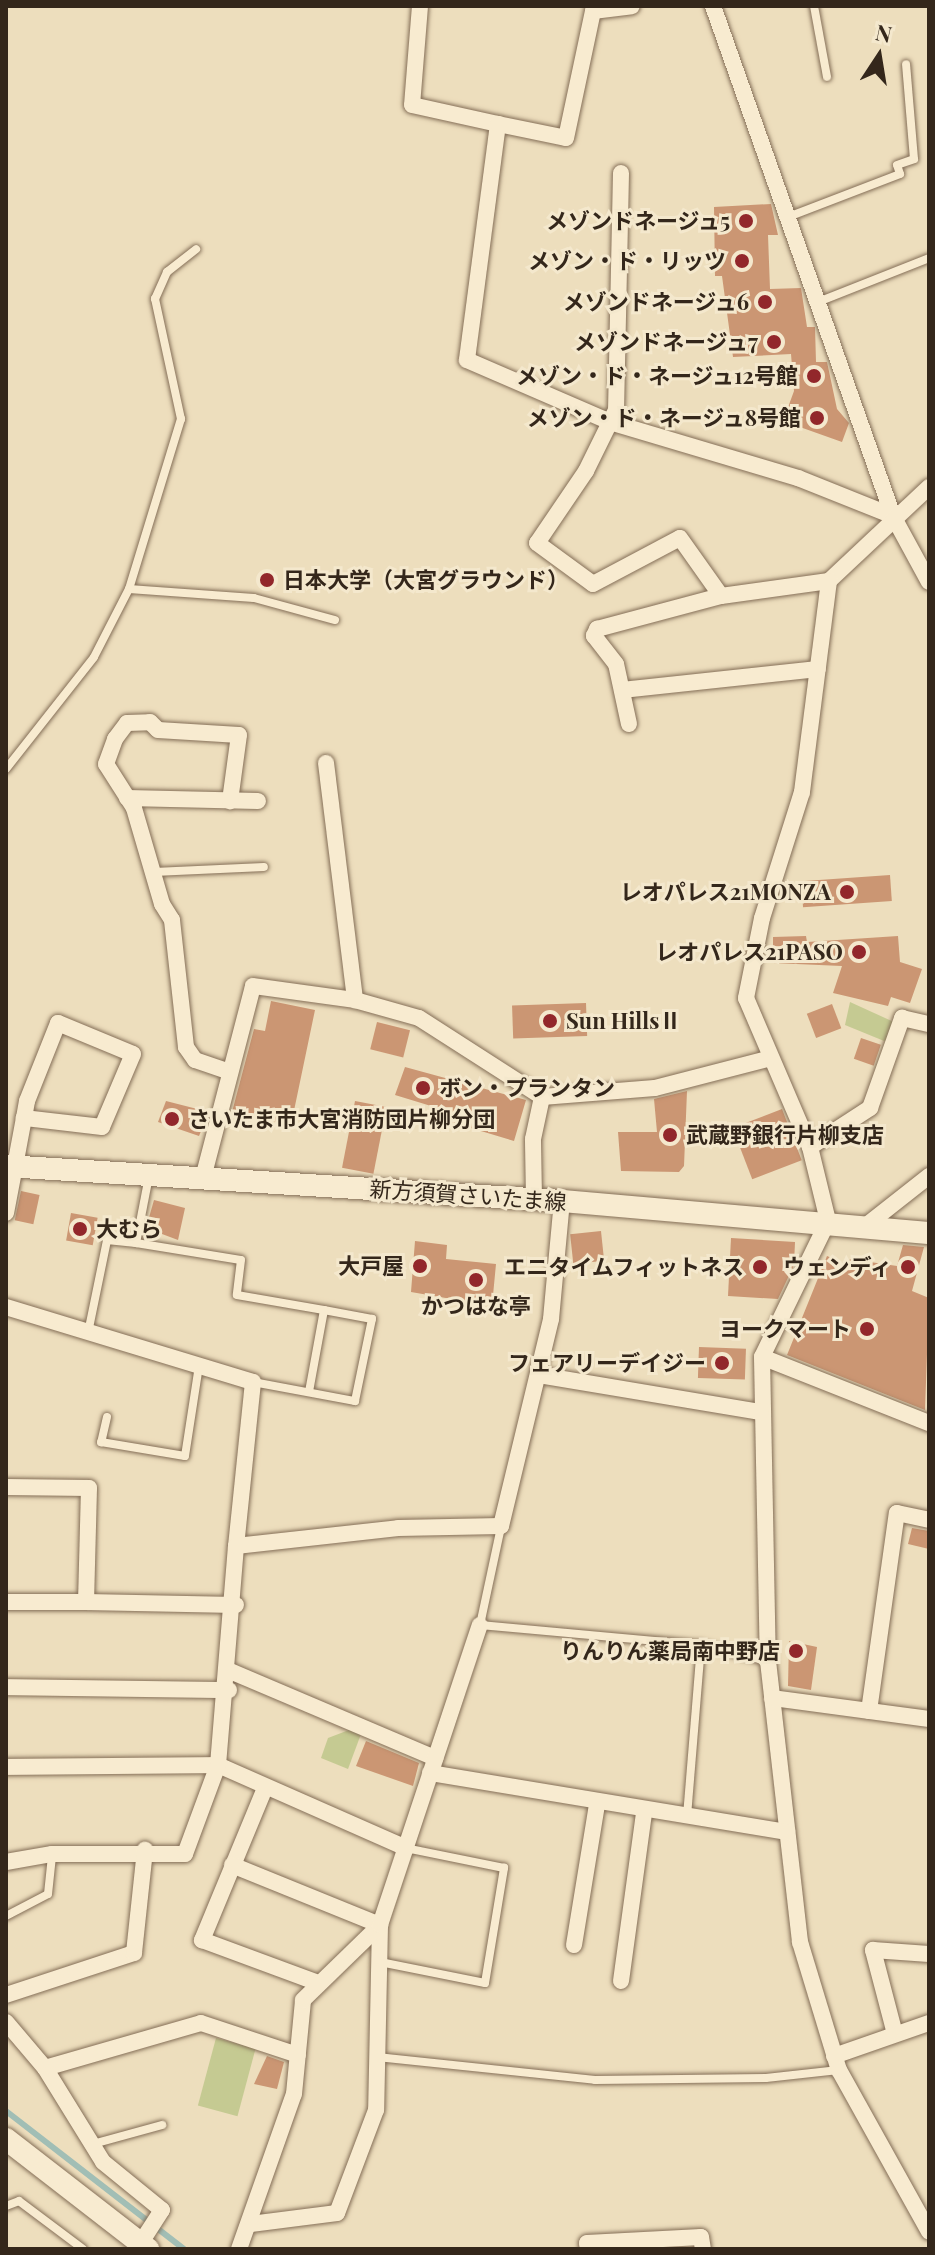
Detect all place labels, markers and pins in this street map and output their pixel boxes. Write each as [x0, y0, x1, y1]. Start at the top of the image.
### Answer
place label: メゾンドネージュ5 [544, 208, 730, 234]
marker: メゾンドネージュ5 [737, 212, 755, 230]
place label: メゾン・ド・リッツ [528, 248, 726, 274]
marker: メゾン・ド・リッツ [733, 252, 751, 270]
place label: メゾンドネージュ6 [561, 289, 749, 315]
marker: メゾンドネージュ6 [756, 293, 774, 311]
place label: メゾンドネージュ7 [572, 329, 758, 355]
marker: メゾンドネージュ7 [765, 333, 783, 351]
place label: メゾン・ド・ネージュ12号館 [514, 363, 798, 389]
marker: メゾン・ド・ネージュ12号館 [805, 367, 823, 385]
place label: メゾン・ド・ネージュ8号館 [525, 405, 801, 431]
marker: メゾン・ド・ネージュ8号館 [808, 409, 826, 427]
place label: 日本大学（大宮グラウンド） [283, 567, 569, 593]
marker: 日本大学（大宮グラウンド） [258, 571, 276, 589]
place label: レオパレス21MONZA [620, 879, 831, 905]
marker: レオパレス21MONZA [838, 883, 856, 901]
place label: レオパレス21PASO [655, 939, 843, 965]
marker: レオパレス21PASO [850, 943, 868, 961]
place label: Sun HillsⅡ [566, 1008, 681, 1034]
marker: Sun HillsⅡ [541, 1012, 559, 1030]
place label: ボン・プランタン [439, 1075, 615, 1101]
marker: ボン・プランタン [414, 1079, 432, 1097]
place label: さいたま市大宮消防団片柳分団 [188, 1106, 496, 1132]
marker: さいたま市大宮消防団片柳分団 [163, 1110, 181, 1128]
place label: 武蔵野銀行片柳支店 [686, 1122, 884, 1148]
marker: 武蔵野銀行片柳支店 [661, 1126, 679, 1144]
place label: 大むら [96, 1216, 162, 1242]
marker: 大むら [71, 1220, 89, 1238]
place label: 大戸屋 [338, 1253, 404, 1279]
place label: エニタイムフィットネス [502, 1254, 744, 1280]
place label: ウェンディ [782, 1254, 892, 1280]
marker: 大戸屋 [411, 1257, 429, 1275]
marker: エニタイムフィットネス [751, 1258, 769, 1276]
marker: ウェンディ [899, 1258, 917, 1276]
marker: かつはな亭 [467, 1271, 485, 1289]
place label: かつはな亭 [421, 1293, 531, 1319]
place label: ヨークマート [719, 1316, 851, 1342]
marker: ヨークマート [858, 1320, 876, 1338]
place label: フェアリーデイジー [508, 1350, 706, 1376]
marker: フェアリーデイジー [713, 1354, 731, 1372]
place label: りんりん薬局南中野店 [560, 1638, 780, 1664]
marker: りんりん薬局南中野店 [787, 1642, 805, 1660]

